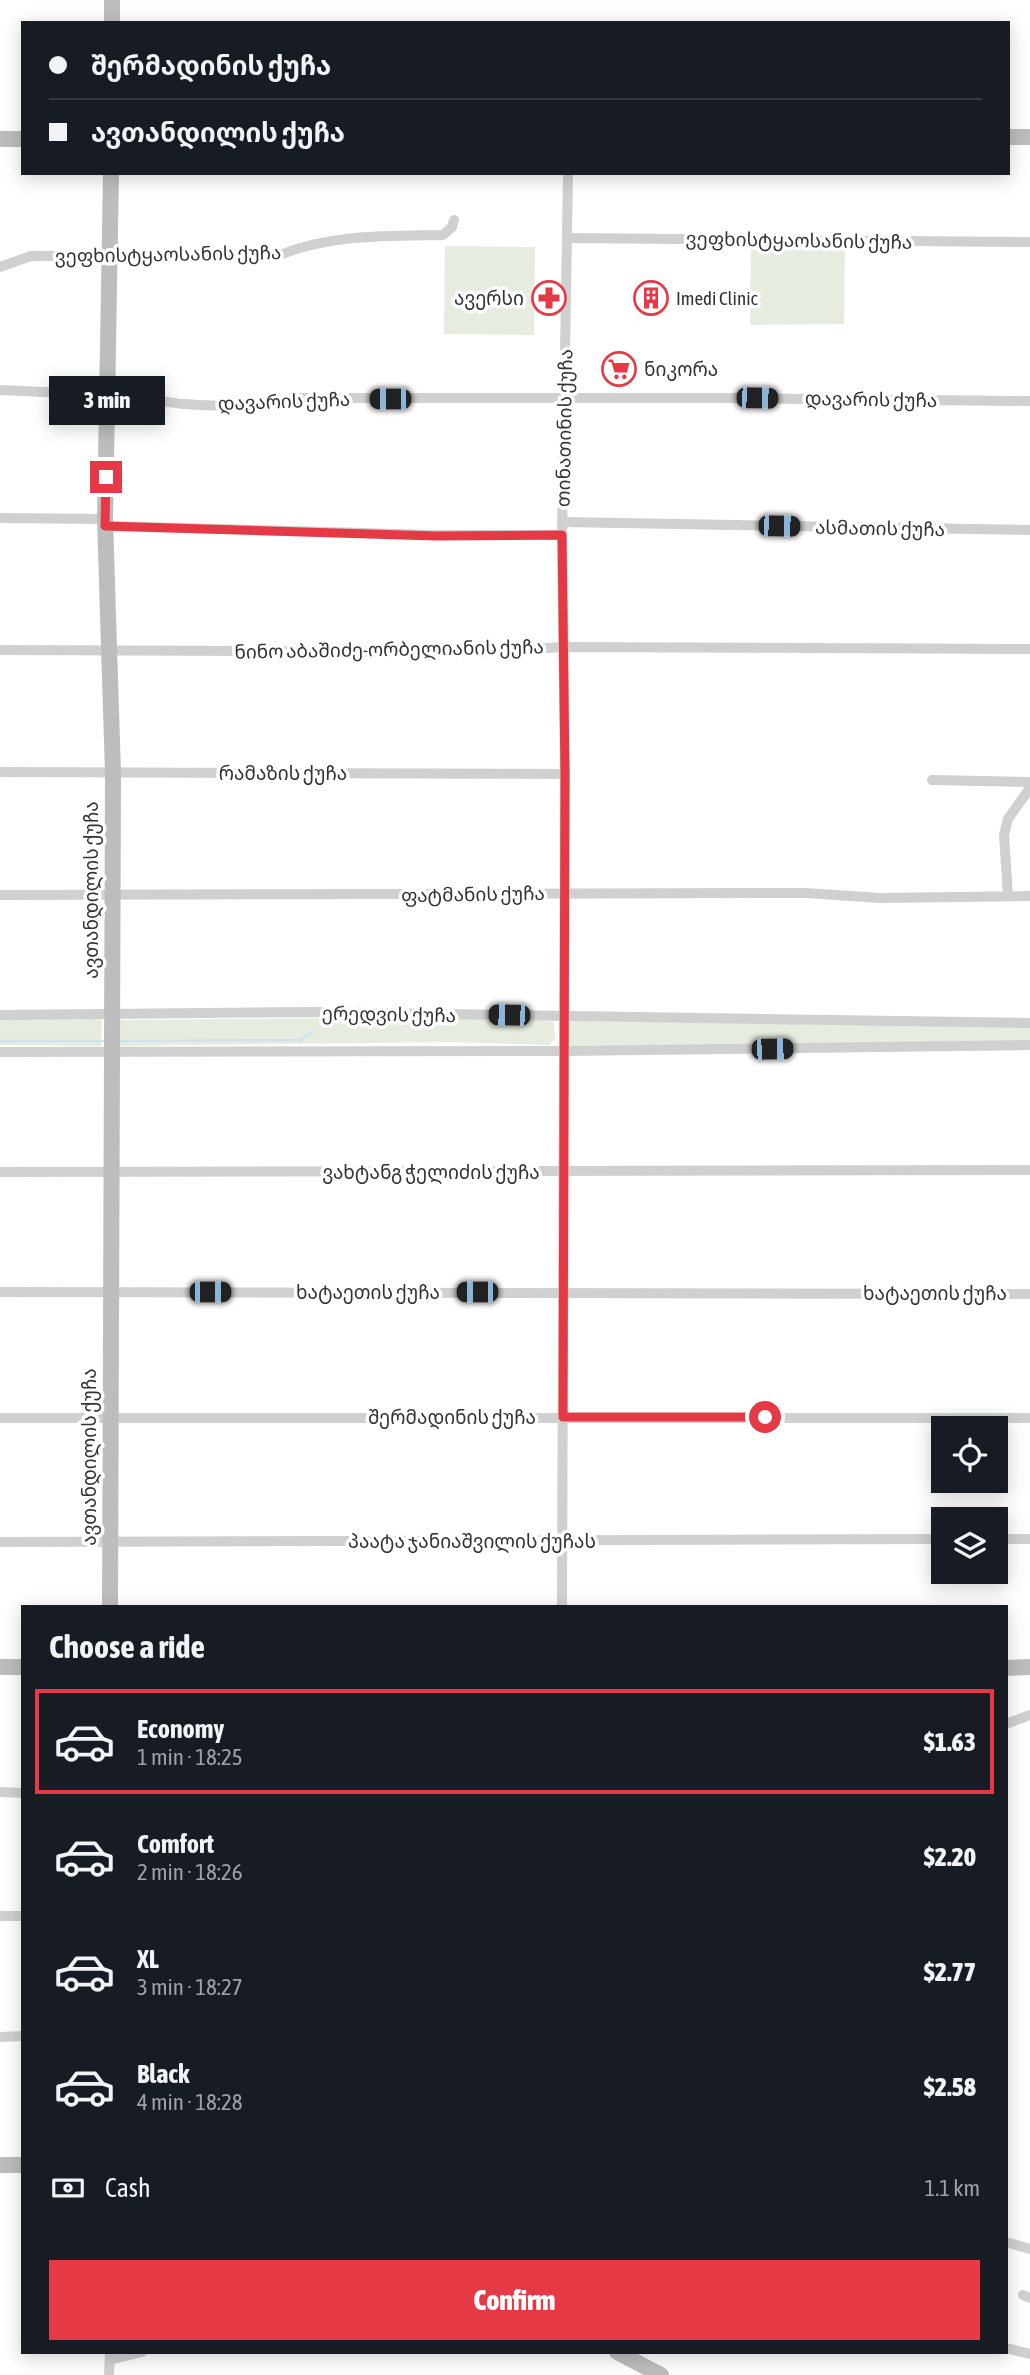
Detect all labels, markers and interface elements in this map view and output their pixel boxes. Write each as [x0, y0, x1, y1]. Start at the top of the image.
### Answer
text: შერმადინის ქუჩა [91, 51, 331, 81]
text: ავთანდილის ქუჩა [91, 118, 345, 148]
street label: ვეფხისტყაოსანის ქუჩა [685, 227, 913, 254]
street label: ვეფხისტყაოსანის ქუჩა [54, 241, 282, 268]
pharmacy icon: ავერსი [530, 279, 568, 317]
building icon: Imedi Clinic [632, 279, 670, 317]
place label: ავერსი [454, 287, 524, 310]
place label: Imedi Clinic [676, 287, 759, 309]
street label: თინათინის ქუჩა [552, 349, 577, 507]
supermarket icon: ნიკორა [600, 350, 638, 388]
place label: ნიკორა [644, 358, 718, 381]
callout: 3 min [48, 376, 164, 424]
text: 3 min [84, 387, 130, 413]
car [736, 387, 779, 409]
street label: დავარის ქუჩა [805, 387, 937, 413]
street label: დავარის ქუჩა [217, 388, 351, 416]
car [370, 389, 412, 410]
route end [90, 461, 122, 493]
car [758, 515, 801, 537]
street label: ასმათის ქუჩა [815, 516, 945, 541]
street label: ნინო აბაშიძე-ორბელიანის ქუჩა [234, 635, 544, 665]
street label: რამაზის ქუჩა [219, 762, 347, 785]
street label: ავთანდილის ქუჩა [80, 801, 104, 979]
street label: ფატმანის ქუჩა [401, 882, 545, 907]
street label: ერედვის ქუჩა [322, 1002, 456, 1028]
car [488, 1004, 531, 1026]
car [751, 1038, 794, 1060]
street label: ვახტანგ ჭელიძის ქუჩა [322, 1161, 540, 1185]
street label: ხატაეთის ქუჩა [296, 1281, 440, 1304]
car [190, 1282, 232, 1303]
car [457, 1282, 499, 1303]
street label: ხატაეთის ქუჩა [863, 1282, 1007, 1305]
street label: ავთანდილის ქუჩა [78, 1368, 102, 1546]
route start [749, 1401, 781, 1433]
street label: შერმადინის ქუჩა [368, 1406, 536, 1430]
map controls [931, 1416, 1008, 1584]
button: locate [931, 1416, 1008, 1493]
button: layers [931, 1507, 1008, 1584]
street label: პაატა ჯანიაშვილის ქუჩას [348, 1530, 596, 1554]
text: Choose a ride [49, 1628, 205, 1665]
icon: car [53, 1710, 116, 1773]
text: Economy [137, 1714, 224, 1744]
text: $1.63 [924, 1727, 976, 1757]
text: 1 min · 18:25 [137, 1744, 243, 1770]
icon: car [53, 1825, 116, 1888]
text: Comfort [137, 1829, 214, 1859]
text: $2.20 [924, 1842, 976, 1872]
text: 2 min · 18:26 [137, 1859, 243, 1885]
icon: car [53, 1940, 116, 2003]
text: XL [137, 1944, 159, 1974]
text: $2.77 [924, 1957, 976, 1987]
text: 3 min · 18:27 [137, 1974, 243, 2000]
icon: car [53, 2055, 116, 2118]
text: Black [137, 2059, 189, 2089]
text: $2.58 [924, 2072, 976, 2102]
text: 4 min · 18:28 [137, 2089, 243, 2115]
icon: cash [49, 2169, 87, 2207]
text: Cash [105, 2173, 151, 2203]
text: 1.1 km [924, 2175, 980, 2201]
button: Confirm [49, 2260, 980, 2340]

